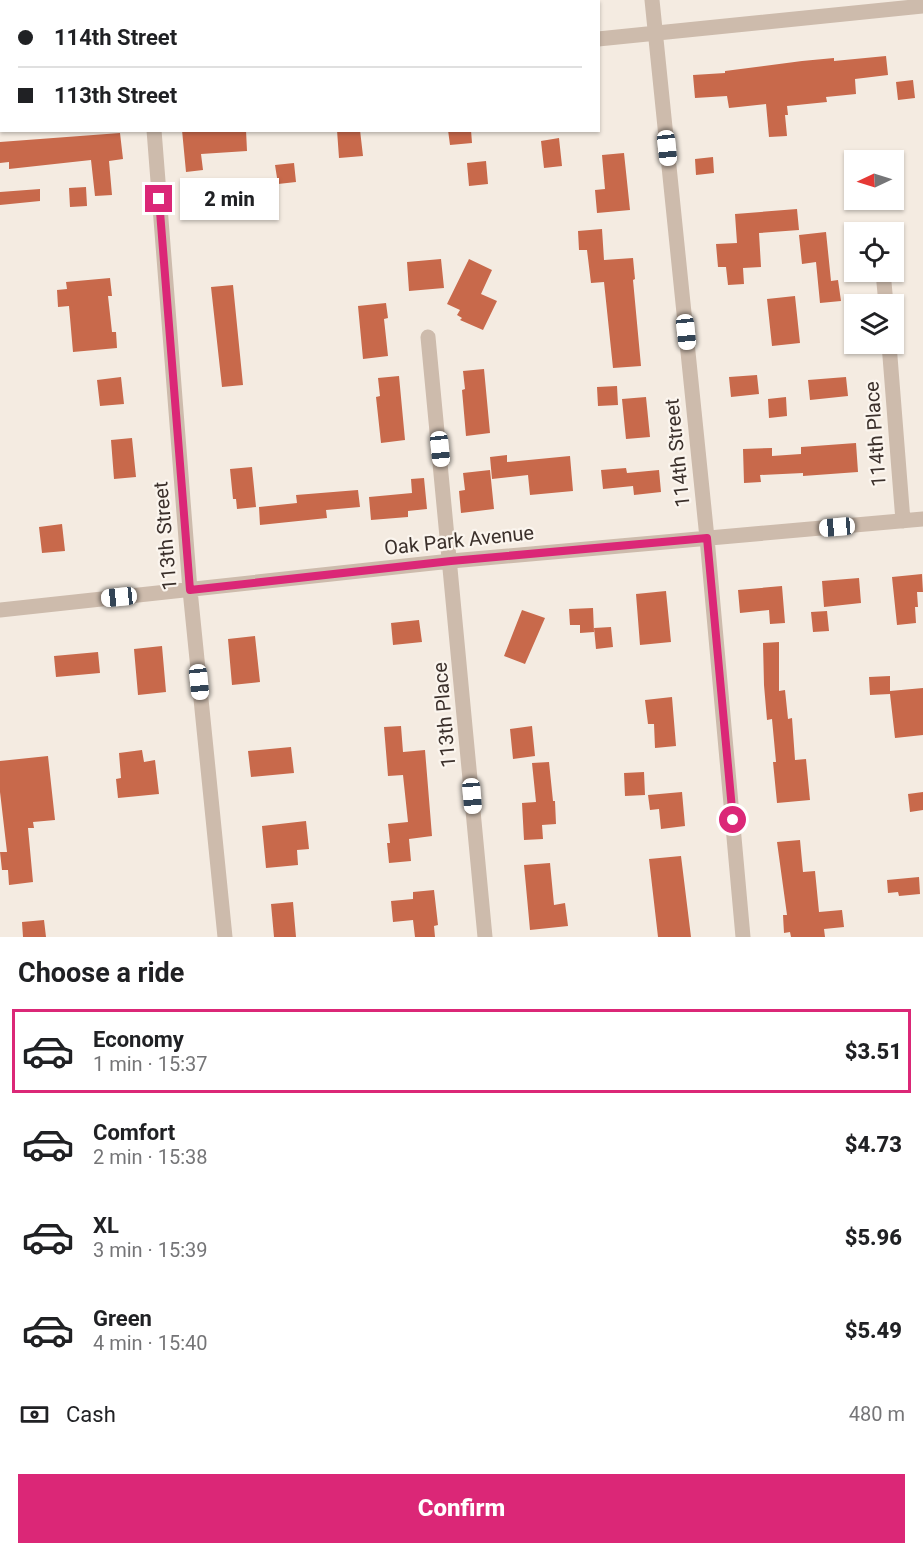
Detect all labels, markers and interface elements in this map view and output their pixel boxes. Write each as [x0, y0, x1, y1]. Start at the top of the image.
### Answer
text: 114th Street [54, 25, 177, 50]
text: 113th Street [54, 83, 177, 108]
car [656, 129, 678, 167]
north arrow [844, 150, 904, 210]
map controls [844, 150, 904, 354]
callout: 2 min [180, 178, 279, 220]
route end [145, 185, 172, 212]
text: 2 min [204, 187, 255, 211]
button: locate [844, 222, 904, 282]
button: layers [844, 294, 904, 354]
car [675, 313, 697, 351]
street label: 114th Place [859, 380, 891, 488]
street label: 114th Street [659, 398, 695, 508]
car [429, 430, 451, 468]
street label: 113th Street [148, 481, 182, 591]
car [818, 516, 856, 538]
street label: Oak Park Avenue [383, 520, 535, 560]
car [100, 586, 138, 608]
street label: 113th Place [427, 661, 461, 769]
car [188, 663, 210, 701]
car [461, 777, 483, 815]
route start [719, 806, 746, 833]
text: Choose a ride [18, 957, 184, 989]
icon: car [21, 1024, 75, 1078]
text: Economy [93, 1027, 184, 1052]
text: $3.51 [845, 1039, 902, 1064]
text: 1 min · 15:37 [93, 1052, 208, 1076]
icon: car [21, 1117, 75, 1171]
text: Comfort [93, 1120, 175, 1145]
text: $4.73 [845, 1132, 902, 1157]
text: 2 min · 15:38 [93, 1145, 208, 1169]
icon: car [21, 1210, 75, 1264]
text: XL [93, 1213, 119, 1238]
text: $5.96 [845, 1225, 902, 1250]
text: 3 min · 15:39 [93, 1238, 208, 1262]
icon: car [21, 1303, 75, 1357]
text: Green [93, 1306, 152, 1331]
text: $5.49 [845, 1318, 902, 1343]
text: 4 min · 15:40 [93, 1331, 208, 1355]
icon: cash [18, 1398, 51, 1431]
text: Cash [66, 1402, 116, 1427]
text: 480 m [849, 1402, 905, 1426]
button: Confirm [18, 1474, 905, 1543]

